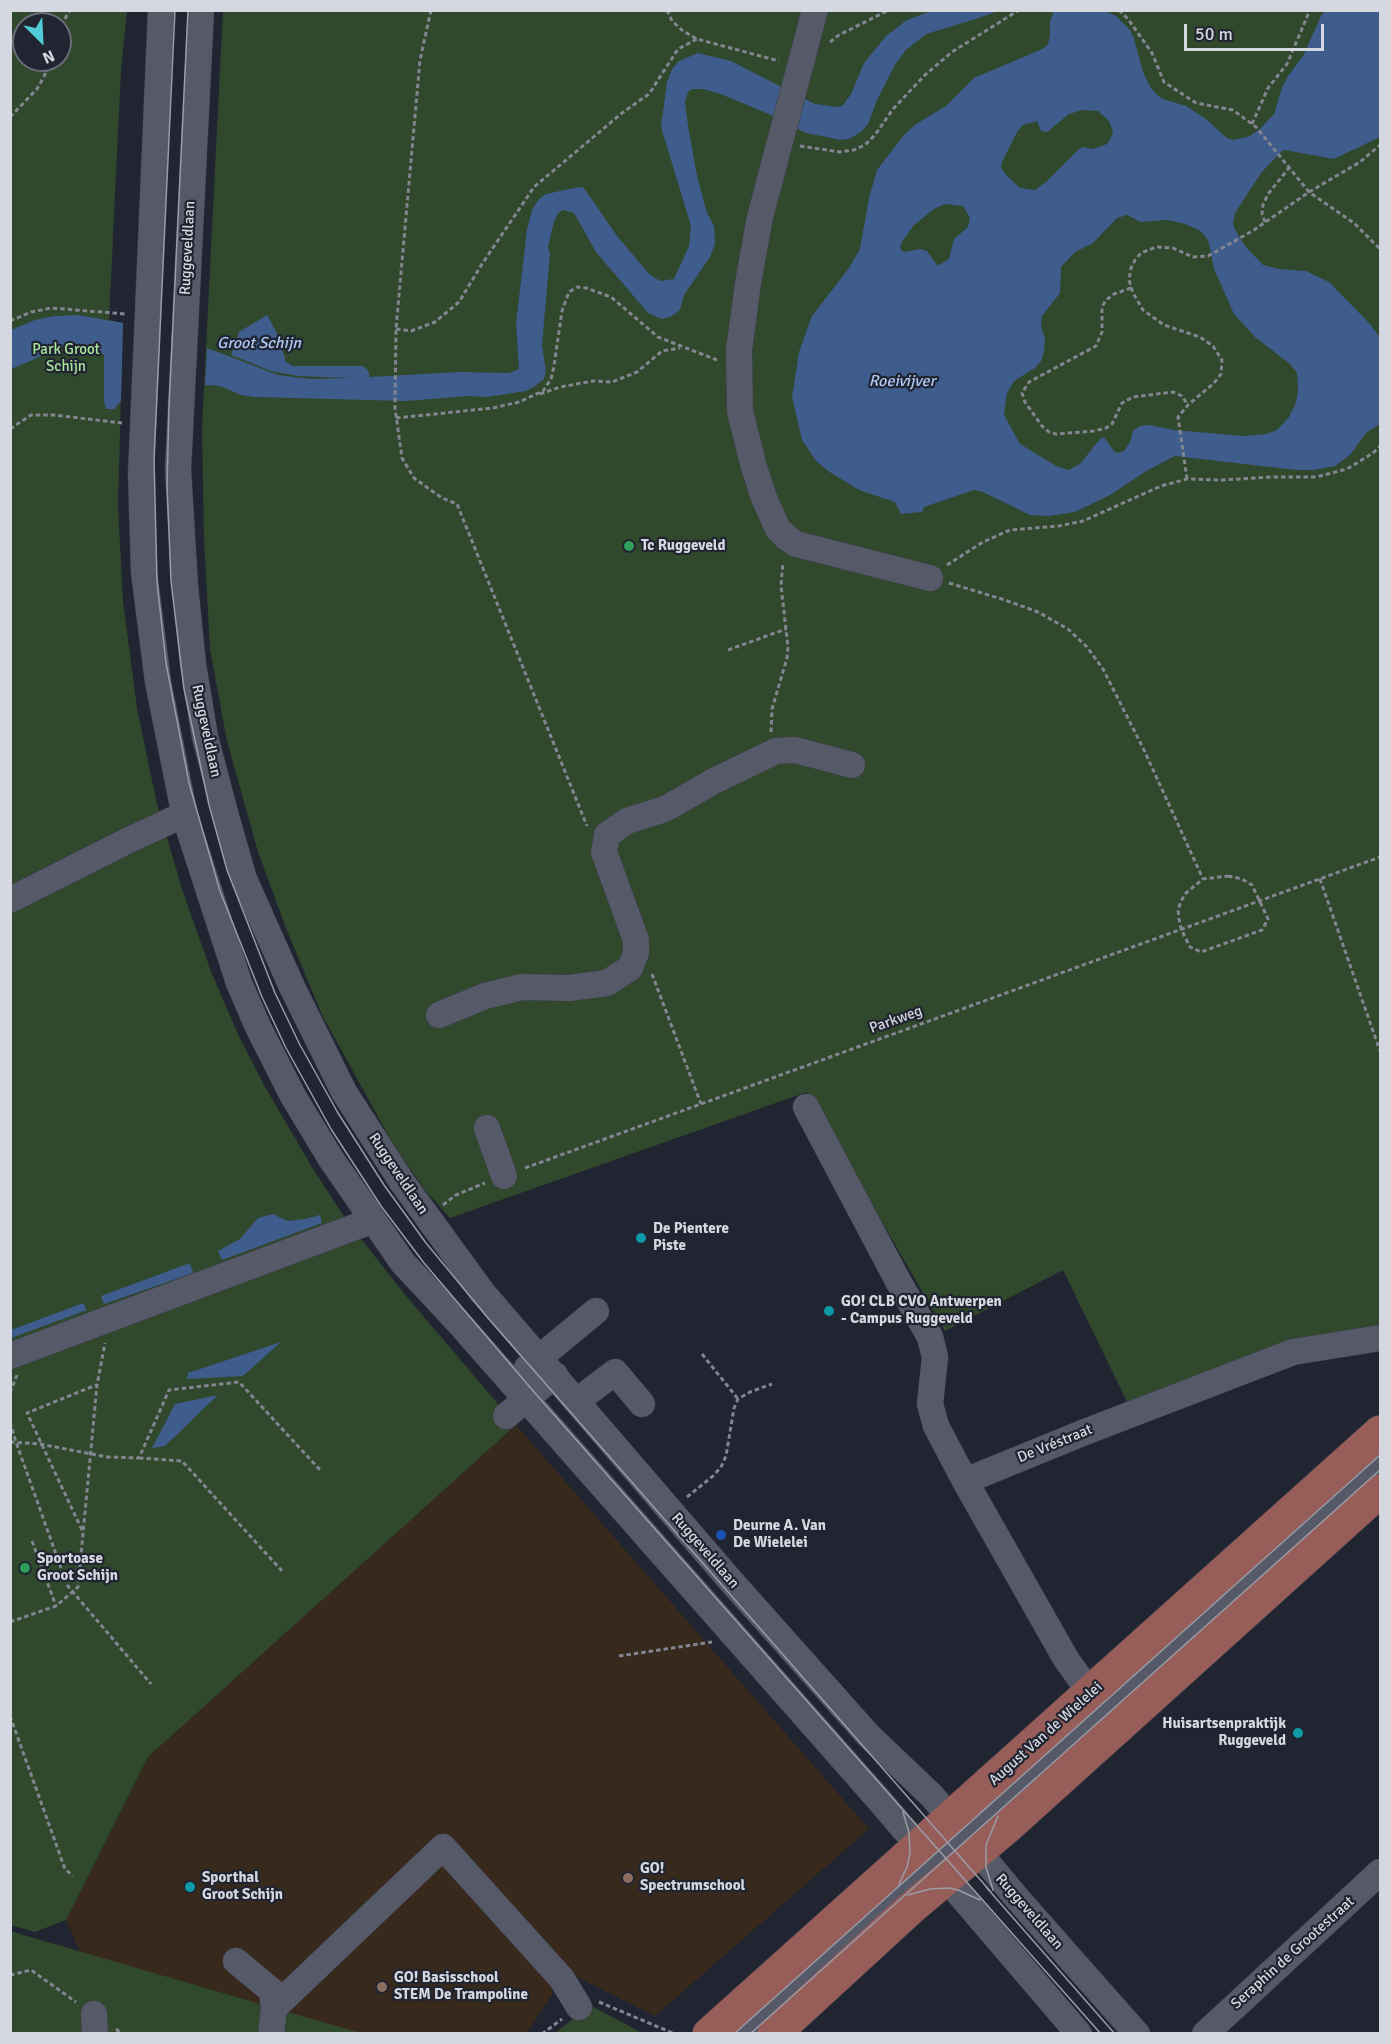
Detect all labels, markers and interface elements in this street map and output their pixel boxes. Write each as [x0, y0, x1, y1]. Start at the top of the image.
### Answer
north arrow [12, 12, 72, 72]
scale bar [1187, 12, 1326, 50]
text: 50 m [1195, 23, 1233, 45]
text: N [39, 45, 58, 68]
street label: Ruggeveldlaan [177, 200, 199, 296]
water label: Groot Schijn [217, 334, 301, 354]
park label: Park Groot Schijn [32, 341, 100, 376]
water label: Roeivijver [869, 372, 935, 392]
place label: Tc Ruggeveld [641, 537, 726, 555]
marker: Tc Ruggeveld [622, 539, 636, 553]
street label: Ruggeveldlaan [187, 683, 225, 779]
street label: Parkweg [867, 1002, 925, 1038]
street label: Ruggeveldlaan [364, 1130, 432, 1218]
place label: De Pientere Piste [653, 1220, 729, 1255]
marker: De Pientere Piste [634, 1231, 648, 1245]
place label: GO! CLB CVO Antwerpen - Campus Ruggeveld [841, 1293, 1002, 1328]
marker: GO! CLB CVO Antwerpen - Campus Ruggeveld [822, 1304, 836, 1318]
street label: De Vréstraat [1015, 1421, 1095, 1467]
street label: Ruggeveldlaan [667, 1510, 743, 1592]
place label: Deurne A. Van De Wielelei [733, 1517, 826, 1552]
marker: Deurne A. Van De Wielelei [714, 1528, 728, 1542]
place label: Sportoase Groot Schijn [37, 1550, 118, 1585]
marker: Sportoase Groot Schijn [18, 1561, 32, 1575]
street label: August Van de Wielelei [986, 1678, 1106, 1790]
place label: Huisartsenpraktijk Ruggeveld [1162, 1715, 1286, 1750]
marker: Huisartsenpraktijk Ruggeveld [1291, 1726, 1305, 1740]
place label: GO! Spectrumschool [640, 1860, 745, 1895]
place label: Sporthal Groot Schijn [202, 1869, 283, 1904]
marker: GO! Spectrumschool [621, 1871, 635, 1885]
street label: Ruggeveldlaan [991, 1871, 1067, 1953]
marker: Sporthal Groot Schijn [183, 1880, 197, 1894]
street label: Seraphin de Grootestraat [1228, 1893, 1358, 2013]
place label: GO! Basisschool STEM De Trampoline [394, 1969, 528, 2004]
marker: GO! Basisschool STEM De Trampoline [375, 1980, 389, 1994]

